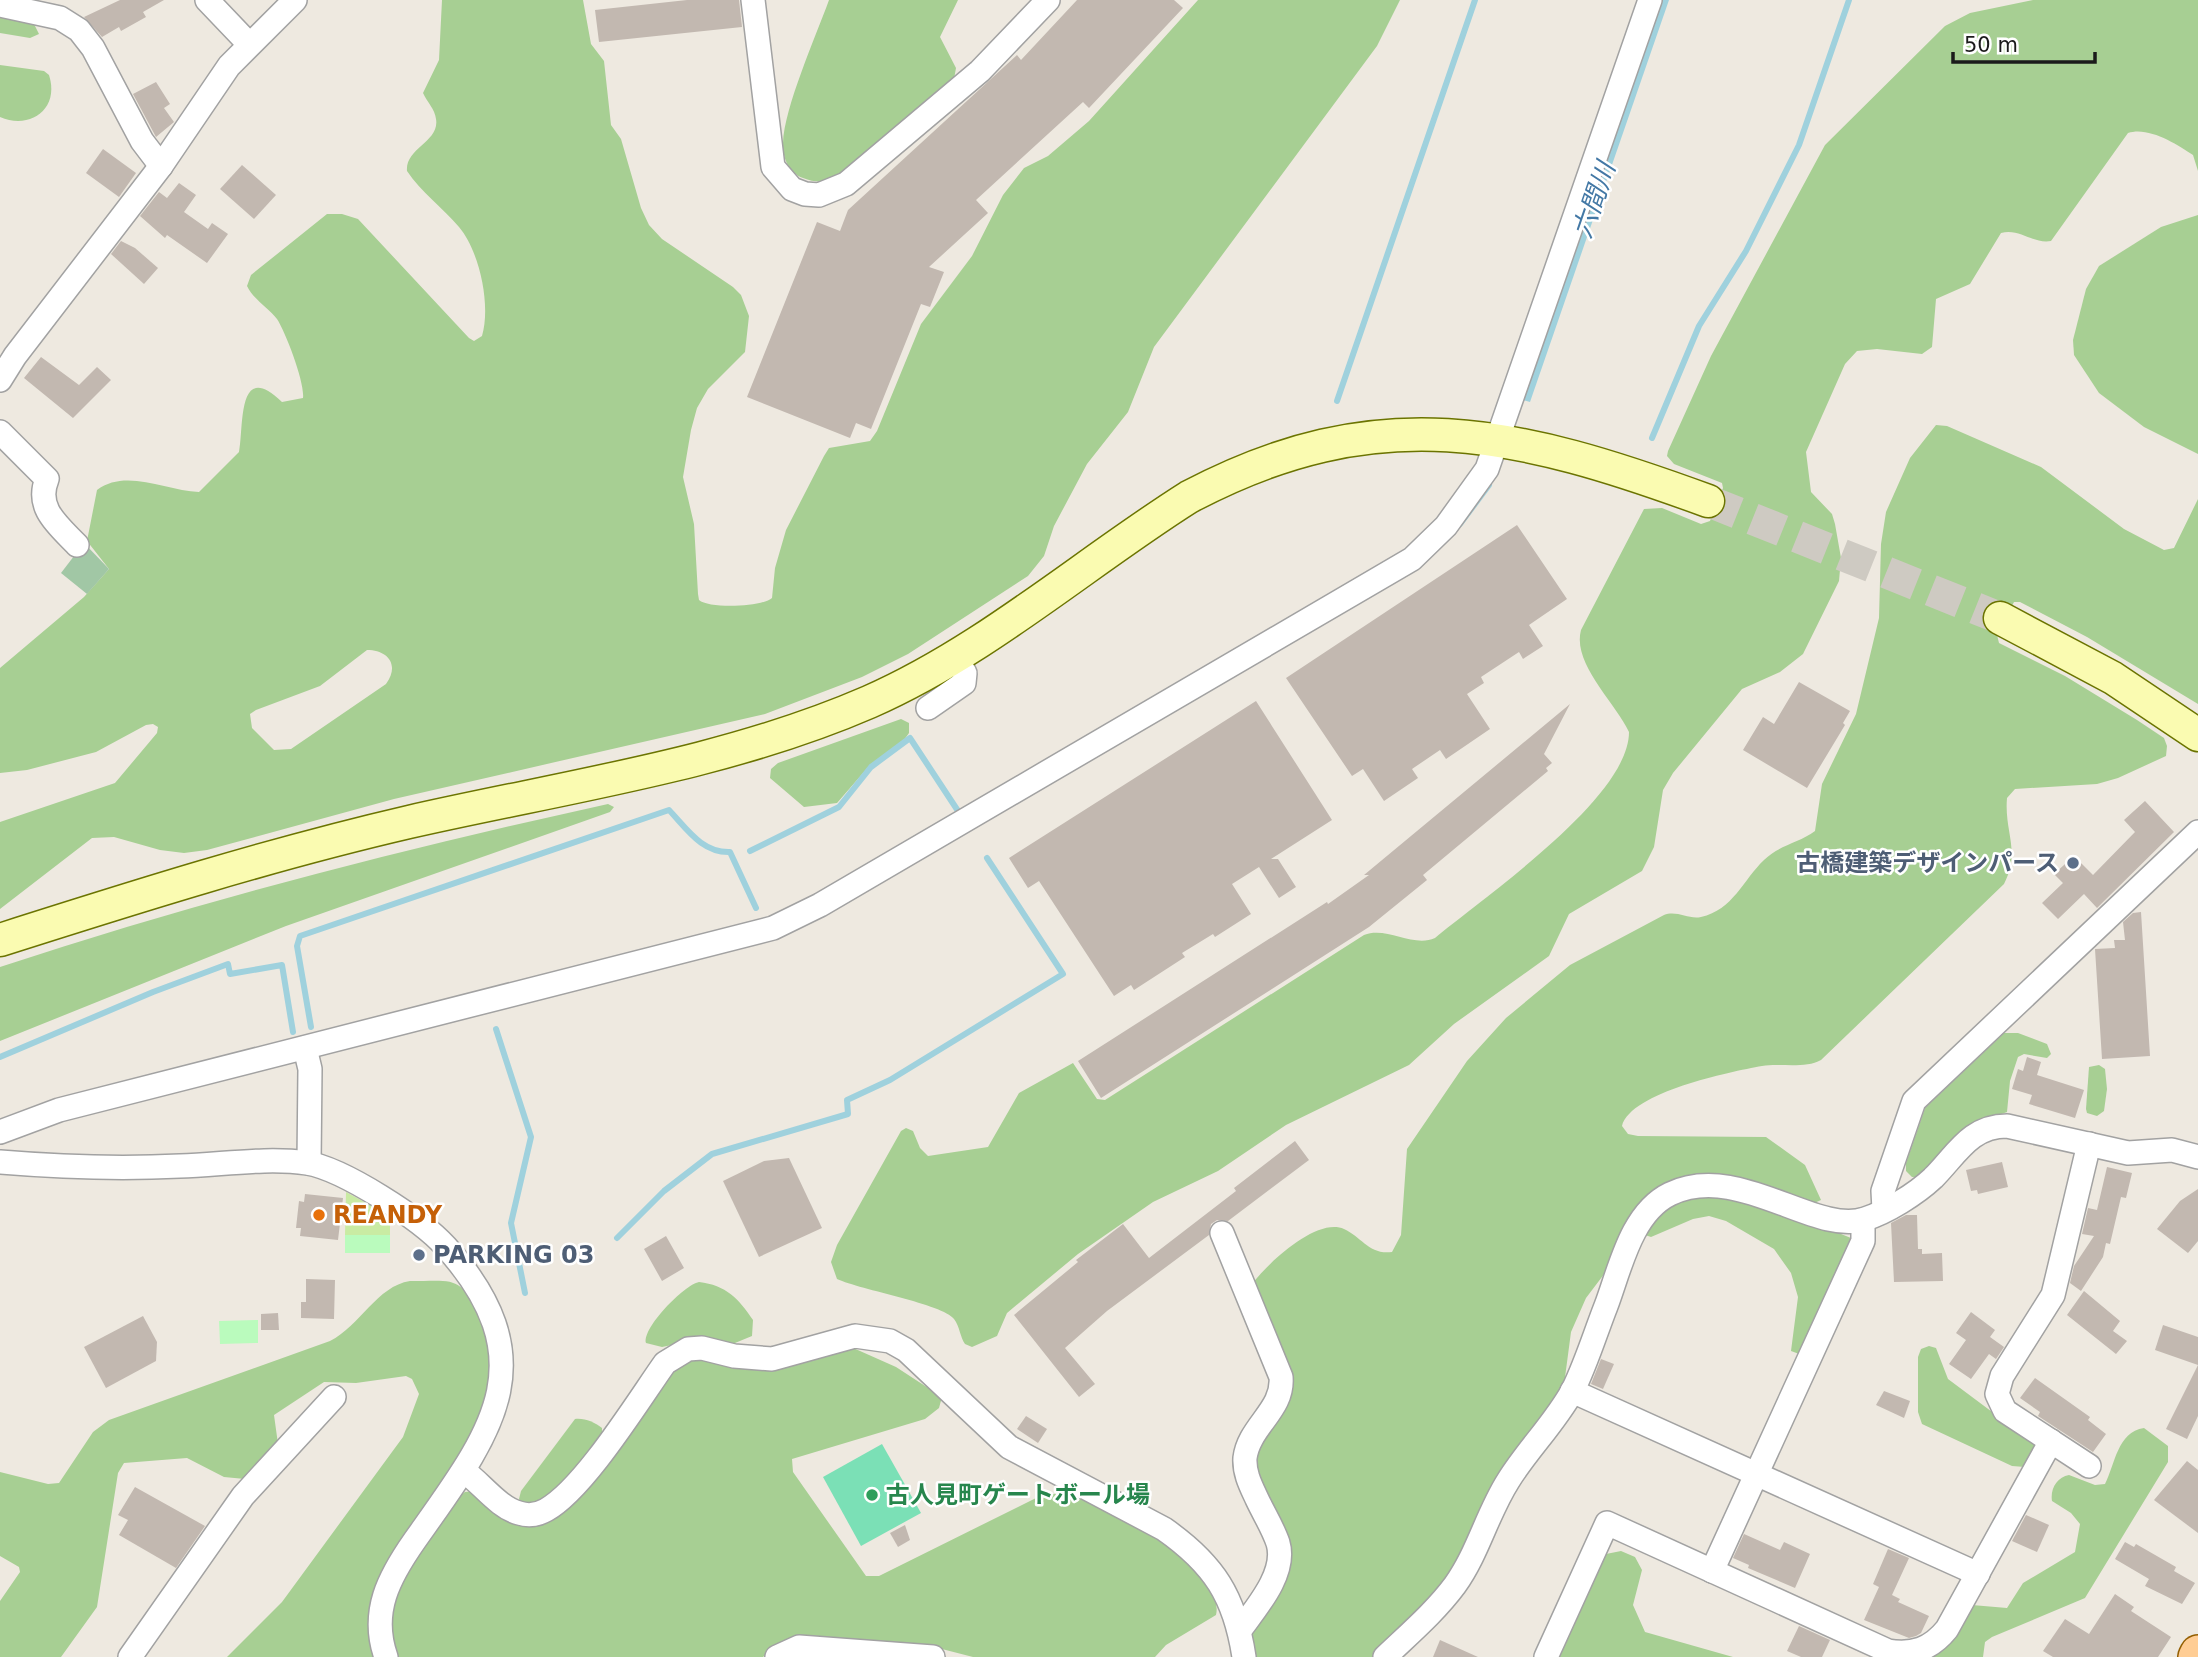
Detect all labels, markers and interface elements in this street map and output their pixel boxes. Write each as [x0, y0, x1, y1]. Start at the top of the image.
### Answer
scale bar [1953, 21, 2095, 65]
text: 50 m [1964, 33, 2018, 57]
water label: 六間川 [1567, 155, 1622, 242]
place label: 古橋建築デザインパース [1796, 849, 2059, 877]
marker: 古橋建築デザインパース [2065, 855, 2081, 871]
place label: REANDY [333, 1201, 443, 1229]
marker: REANDY [311, 1207, 327, 1223]
place label: PARKING 03 [433, 1241, 595, 1269]
marker: PARKING 03 [411, 1247, 427, 1263]
place label: 古人見町ゲートボール場 [886, 1481, 1150, 1509]
marker: 古人見町ゲートボール場 [864, 1487, 880, 1503]

